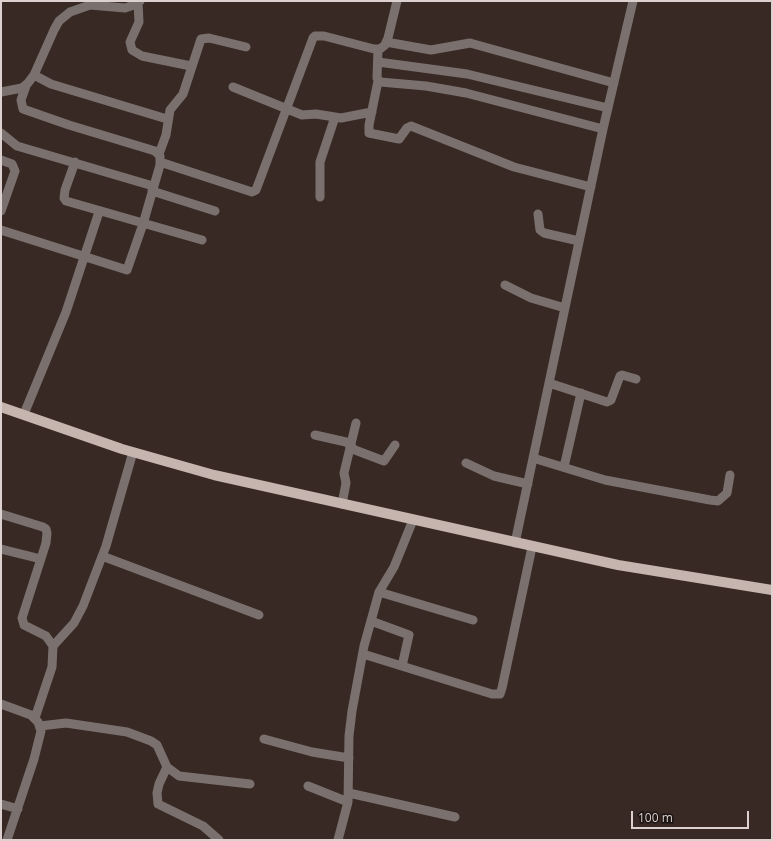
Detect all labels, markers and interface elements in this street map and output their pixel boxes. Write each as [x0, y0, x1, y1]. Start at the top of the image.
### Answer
scale bar [633, 803, 751, 829]
text: 100 m [638, 809, 673, 826]

